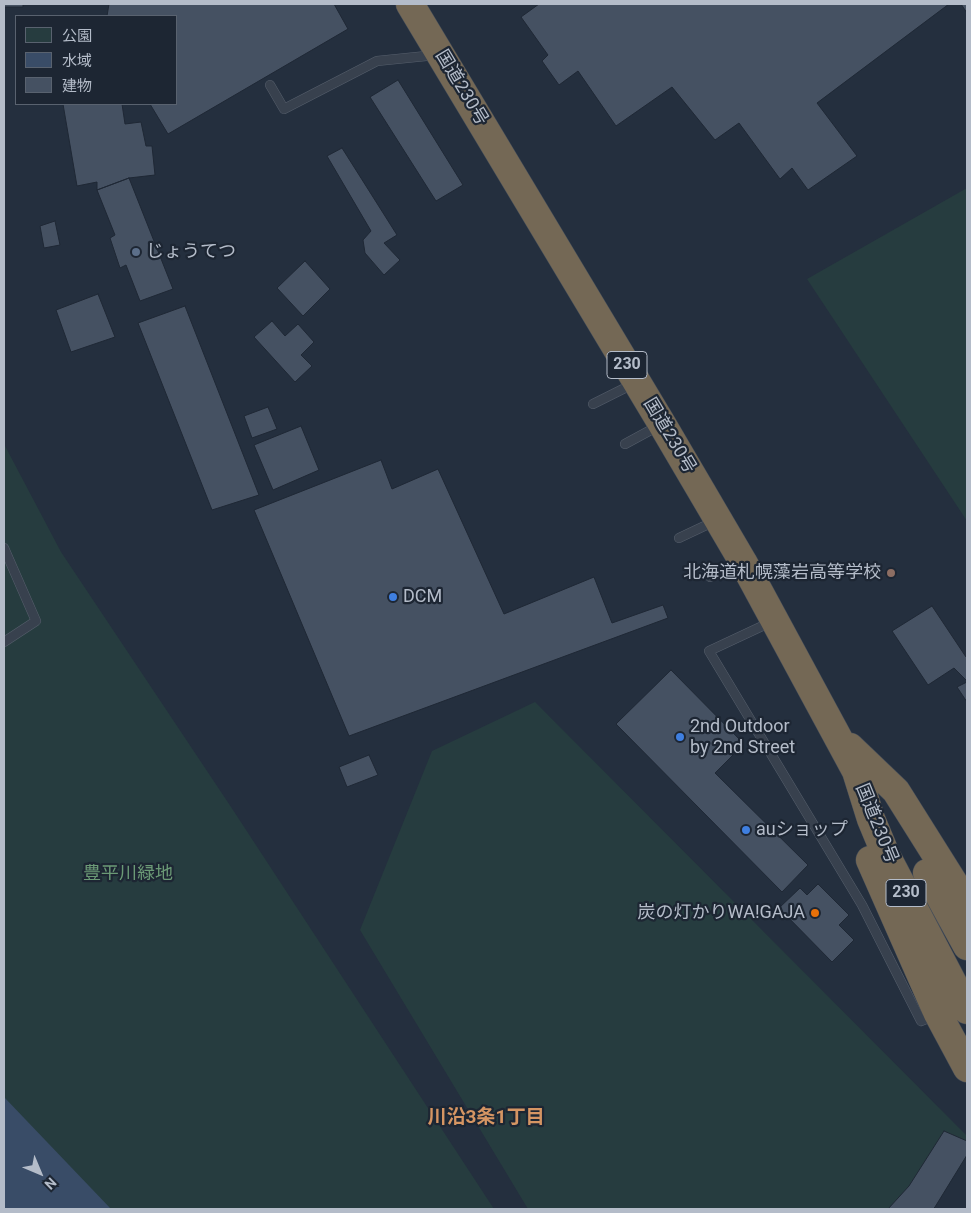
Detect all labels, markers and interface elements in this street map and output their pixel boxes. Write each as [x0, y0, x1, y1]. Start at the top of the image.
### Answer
legend [15, 15, 178, 105]
text: 公園 [62, 27, 92, 45]
street label: 国道230号 [430, 46, 492, 130]
text: 水域 [62, 52, 92, 70]
text: 建物 [62, 77, 92, 95]
place label: じょうてつ [146, 241, 236, 263]
marker: じょうてつ [130, 246, 142, 258]
road number: 230 [607, 352, 647, 378]
street label: 国道230号 [638, 394, 700, 478]
place label: 北海道札幌藻岩高等学校 [683, 562, 881, 584]
marker: 北海道札幌藻岩高等学校 [885, 567, 897, 579]
place label: DCM [403, 586, 442, 608]
marker: DCM [387, 591, 399, 603]
place label: 2nd Outdoor by 2nd Street [690, 716, 795, 759]
marker: 2nd Outdoor by 2nd Street [674, 731, 686, 743]
street label: 国道230号 [850, 781, 902, 867]
place label: auショップ [756, 819, 848, 841]
marker: auショップ [740, 824, 752, 836]
park label: 豊平川緑地 [83, 863, 173, 885]
road number: 230 [886, 880, 926, 906]
place label: 炭の灯かりWA!GAJA [638, 902, 805, 924]
marker: 炭の灯かりWA!GAJA [809, 907, 821, 919]
district label: 川沿3条1丁目 [428, 1107, 544, 1129]
north arrow [15, 1148, 65, 1198]
text: N [41, 1174, 60, 1193]

